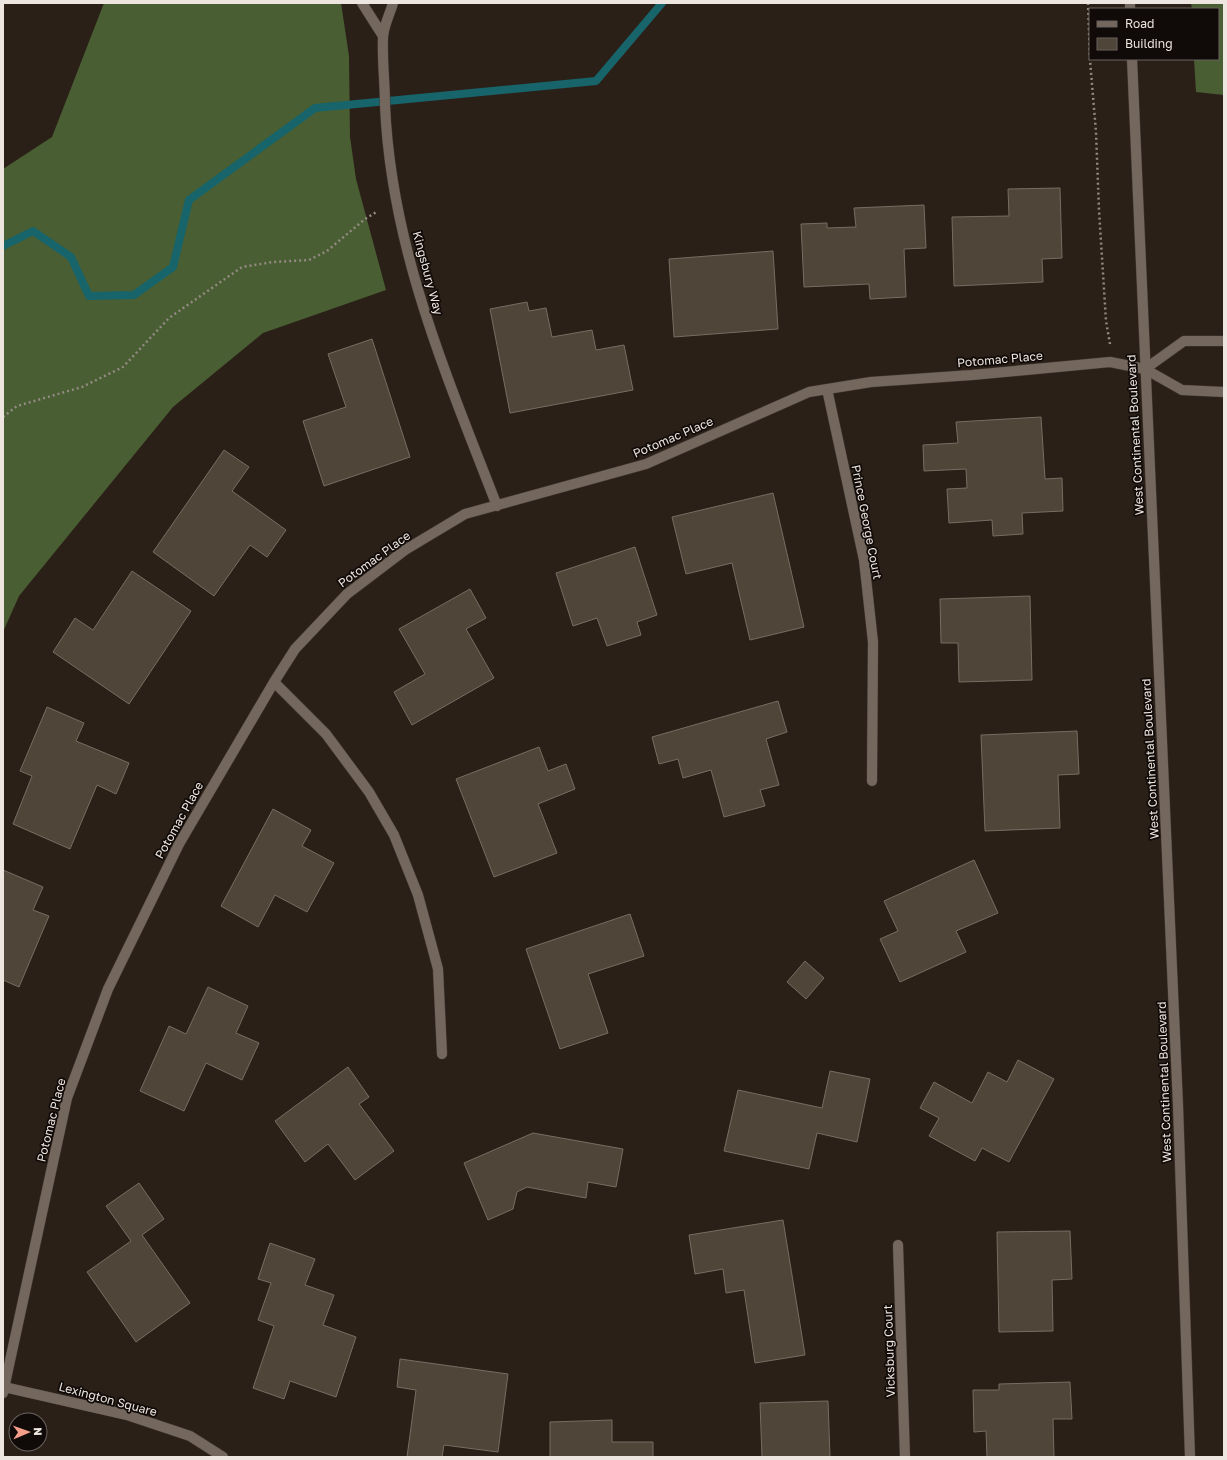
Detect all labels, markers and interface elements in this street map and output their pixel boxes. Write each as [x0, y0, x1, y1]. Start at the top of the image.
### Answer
legend [1089, 8, 1219, 60]
text: Road [1125, 16, 1154, 31]
text: Building [1125, 36, 1173, 51]
street label: Kingsbury Way [410, 229, 446, 317]
street label: Potomac Place [957, 348, 1043, 370]
street label: West Continental Boulevard [1123, 354, 1147, 516]
street label: Potomac Place [631, 413, 715, 461]
street label: Prince George Court [849, 463, 886, 581]
street label: Potomac Place [335, 528, 413, 590]
street label: West Continental Boulevard [1138, 678, 1162, 840]
street label: Potomac Place [152, 779, 206, 861]
street label: West Continental Boulevard [1154, 1001, 1174, 1163]
street label: Potomac Place [33, 1076, 69, 1163]
street label: Vicksburg Court [880, 1304, 898, 1398]
street label: Lexington Square [57, 1379, 159, 1419]
north arrow [8, 1412, 48, 1452]
text: N [32, 1427, 45, 1436]

